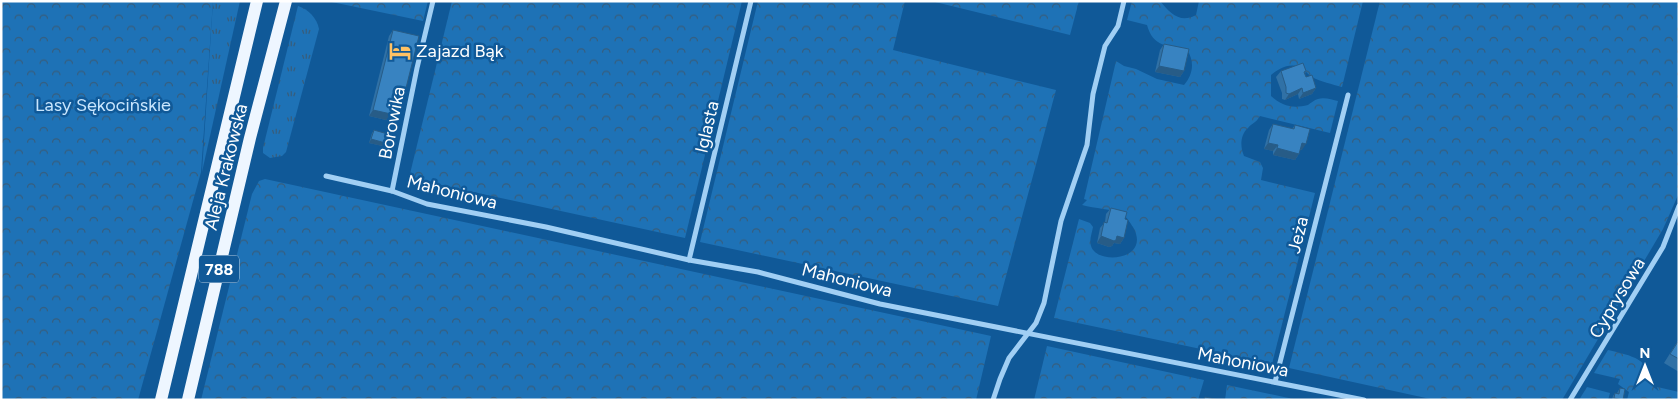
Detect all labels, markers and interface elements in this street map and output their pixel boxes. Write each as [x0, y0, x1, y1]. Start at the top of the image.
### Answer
hotel icon: Zajazd Bąk [387, 38, 413, 64]
place label: Zajazd Bąk [416, 40, 504, 62]
street label: Borowika [374, 85, 410, 161]
park label: Lasy Sękocińskie [35, 94, 171, 116]
street label: Iglasta [690, 99, 724, 155]
street label: Aleja Krakowska [200, 101, 252, 233]
street label: Mahoniowa [405, 170, 499, 214]
street label: Jeża [1283, 214, 1313, 256]
street label: Cyprysowa [1584, 254, 1650, 342]
road number: 788 [199, 255, 239, 282]
street label: Mahoniowa [800, 258, 894, 302]
north arrow [1620, 341, 1670, 391]
street label: Mahoniowa [1196, 342, 1290, 382]
text: N [1640, 345, 1650, 362]

